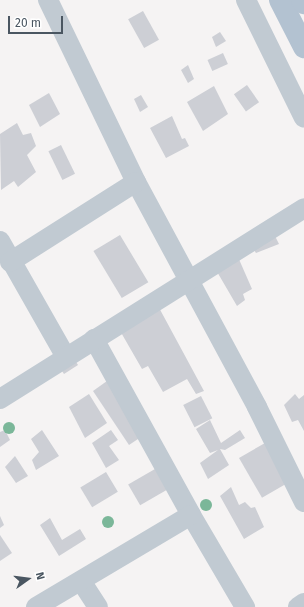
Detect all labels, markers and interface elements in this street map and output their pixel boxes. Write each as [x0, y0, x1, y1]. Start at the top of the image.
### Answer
scale bar [10, 8, 65, 34]
text: 20 m [15, 16, 41, 30]
north arrow [8, 559, 48, 599]
text: N [33, 571, 47, 581]

